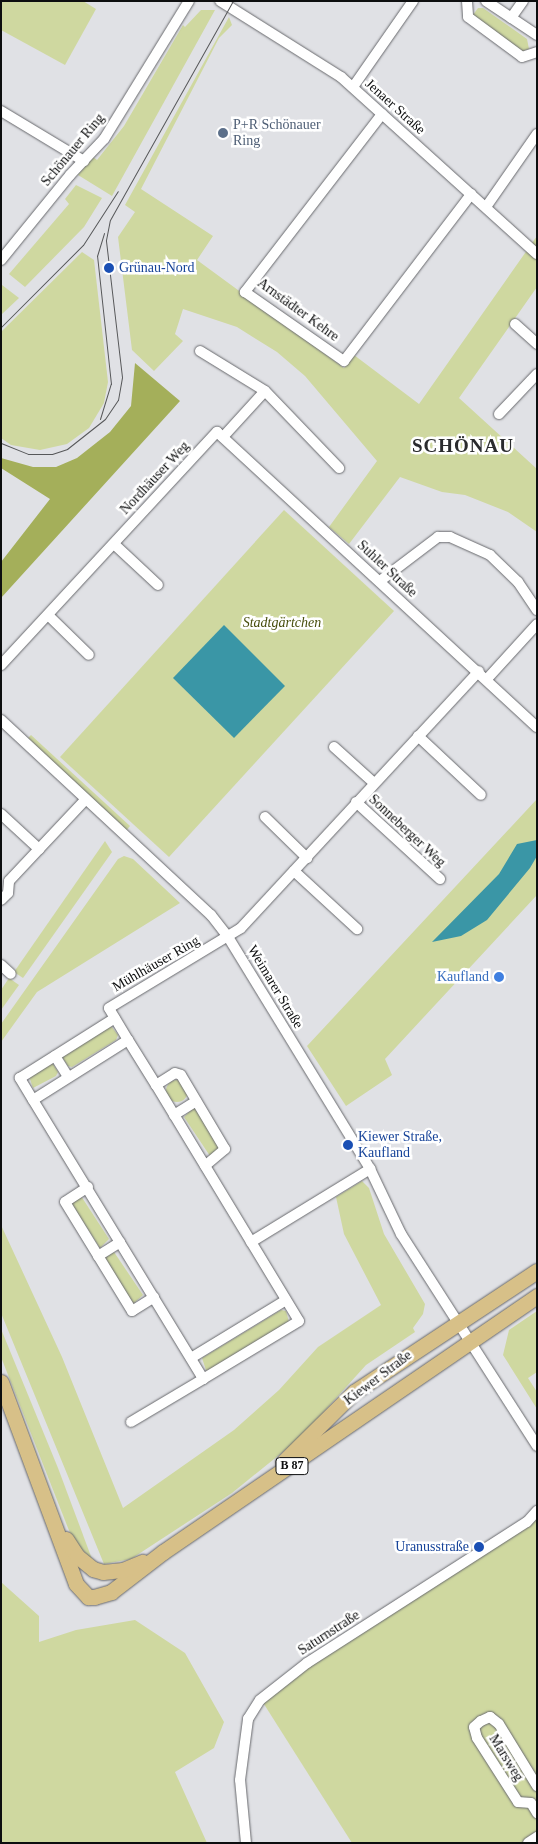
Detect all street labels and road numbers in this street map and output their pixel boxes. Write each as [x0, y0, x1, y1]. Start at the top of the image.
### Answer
street label: Jenaer Straße [362, 76, 428, 138]
street label: Schönauer Ring [38, 110, 108, 190]
street label: Arnstädter Kehre [254, 275, 342, 345]
street label: Nordhäuser Weg [117, 438, 193, 518]
street label: Suhler Straße [354, 537, 420, 601]
street label: Sonneberger Weg [365, 791, 449, 871]
street label: Mühlhäuser Ring [110, 932, 202, 996]
street label: Weimarer Straße [244, 942, 306, 1032]
street label: Kiewer Straße [341, 1347, 415, 1409]
road number: B 87 [274, 1456, 310, 1475]
street label: Saturnstraße [295, 1607, 363, 1659]
street label: Marsweg [485, 1731, 527, 1785]

